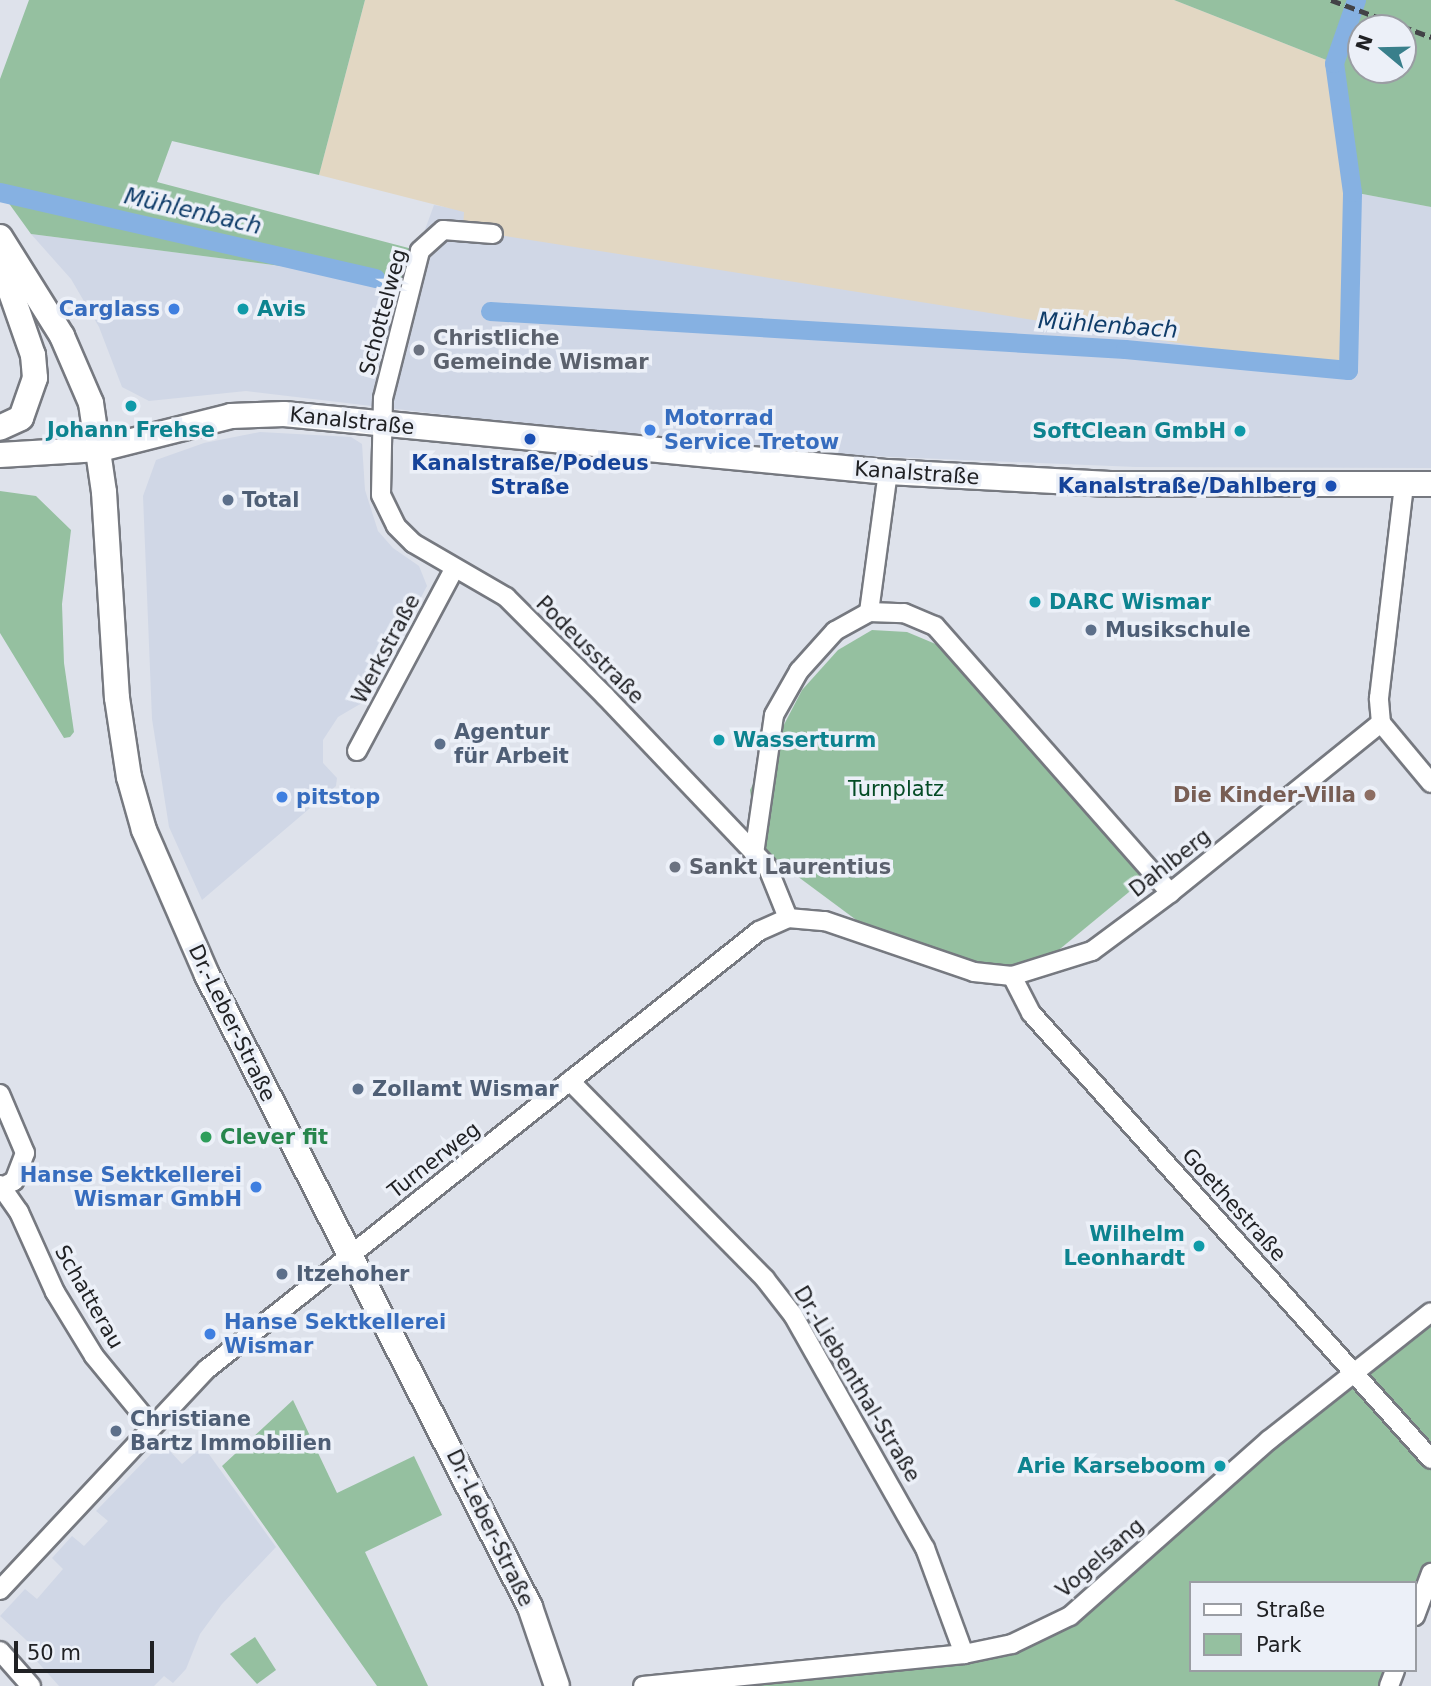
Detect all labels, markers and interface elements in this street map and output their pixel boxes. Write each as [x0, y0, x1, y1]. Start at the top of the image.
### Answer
north arrow [1347, 14, 1417, 84]
text: N [1351, 32, 1377, 54]
water label: Mühlenbach [122, 182, 264, 240]
street label: Schottelweg [354, 246, 412, 378]
place label: Carglass [59, 296, 160, 322]
place label: Avis [257, 296, 306, 322]
marker: Carglass [166, 301, 182, 317]
marker: Avis [235, 301, 251, 317]
water label: Mühlenbach [1037, 306, 1179, 344]
place label: Christliche Gemeinde Wismar [433, 325, 649, 375]
marker: Christliche Gemeinde Wismar [411, 342, 427, 358]
marker: Johann Frehse [123, 398, 139, 414]
street label: Kanalstraße [288, 402, 416, 440]
place label: Motorrad Service Tretow [664, 405, 839, 455]
place label: Johann Frehse [47, 417, 215, 443]
place label: SoftClean GmbH [1032, 418, 1226, 444]
marker: Motorrad Service Tretow [642, 422, 658, 438]
marker: SoftClean GmbH [1232, 423, 1248, 439]
marker: Kanalstraße/Podeus Straße [522, 431, 538, 447]
place label: Kanalstraße/Podeus Straße [411, 450, 649, 500]
street label: Kanalstraße [854, 456, 980, 490]
place label: Kanalstraße/Dahlberg [1058, 473, 1317, 499]
marker: Kanalstraße/Dahlberg [1323, 478, 1339, 494]
place label: Total [242, 487, 299, 513]
marker: Total [220, 492, 236, 508]
place label: DARC Wismar [1049, 589, 1211, 615]
street label: Werkstraße [347, 590, 425, 708]
street label: Podeusstraße [531, 591, 649, 709]
marker: DARC Wismar [1027, 594, 1043, 610]
place label: Musikschule [1105, 617, 1251, 643]
marker: Musikschule [1083, 622, 1099, 638]
place label: Agentur für Arbeit [454, 719, 569, 769]
place label: Wasserturm [733, 727, 876, 753]
marker: Wasserturm [711, 732, 727, 748]
marker: Agentur für Arbeit [432, 736, 448, 752]
park label: Turnplatz [848, 776, 944, 802]
place label: Die Kinder-Villa [1173, 782, 1356, 808]
place label: pitstop [296, 784, 380, 810]
marker: Die Kinder-Villa [1362, 787, 1378, 803]
marker: pitstop [274, 789, 290, 805]
street label: Dahlberg [1124, 824, 1216, 902]
place label: Sankt Laurentius [689, 854, 891, 880]
marker: Sankt Laurentius [667, 859, 683, 875]
street label: Dr.-Leber-Straße [183, 940, 281, 1106]
place label: Zollamt Wismar [372, 1076, 559, 1102]
marker: Zollamt Wismar [350, 1081, 366, 1097]
street label: Turnerweg [383, 1116, 485, 1204]
place label: Clever fit [220, 1124, 328, 1150]
marker: Clever fit [198, 1129, 214, 1145]
street label: Goethestraße [1177, 1143, 1291, 1267]
place label: Hanse Sektkellerei Wismar GmbH [20, 1162, 242, 1212]
marker: Hanse Sektkellerei Wismar GmbH [248, 1179, 264, 1195]
place label: Wilhelm Leonhardt [1063, 1221, 1185, 1271]
marker: Wilhelm Leonhardt [1191, 1238, 1207, 1254]
street label: Schatterau [49, 1241, 129, 1353]
place label: Itzehoher [296, 1261, 409, 1287]
marker: Itzehoher [274, 1266, 290, 1282]
street label: Dr.-Liebenthal-Straße [788, 1281, 926, 1487]
place label: Hanse Sektkellerei Wismar [224, 1309, 446, 1359]
marker: Hanse Sektkellerei Wismar [202, 1326, 218, 1342]
place label: Christiane Bartz Immobilien [130, 1406, 332, 1456]
marker: Christiane Bartz Immobilien [108, 1423, 124, 1439]
street label: Dr.-Leber-Straße [441, 1445, 539, 1611]
place label: Arie Karseboom [1017, 1453, 1206, 1479]
marker: Arie Karseboom [1212, 1458, 1228, 1474]
street label: Vogelsang [1051, 1513, 1149, 1603]
legend [1190, 1581, 1417, 1672]
text: Straße [1256, 1598, 1325, 1622]
scale bar [18, 1626, 158, 1670]
text: Park [1256, 1633, 1301, 1657]
text: 50 m [27, 1641, 81, 1665]

